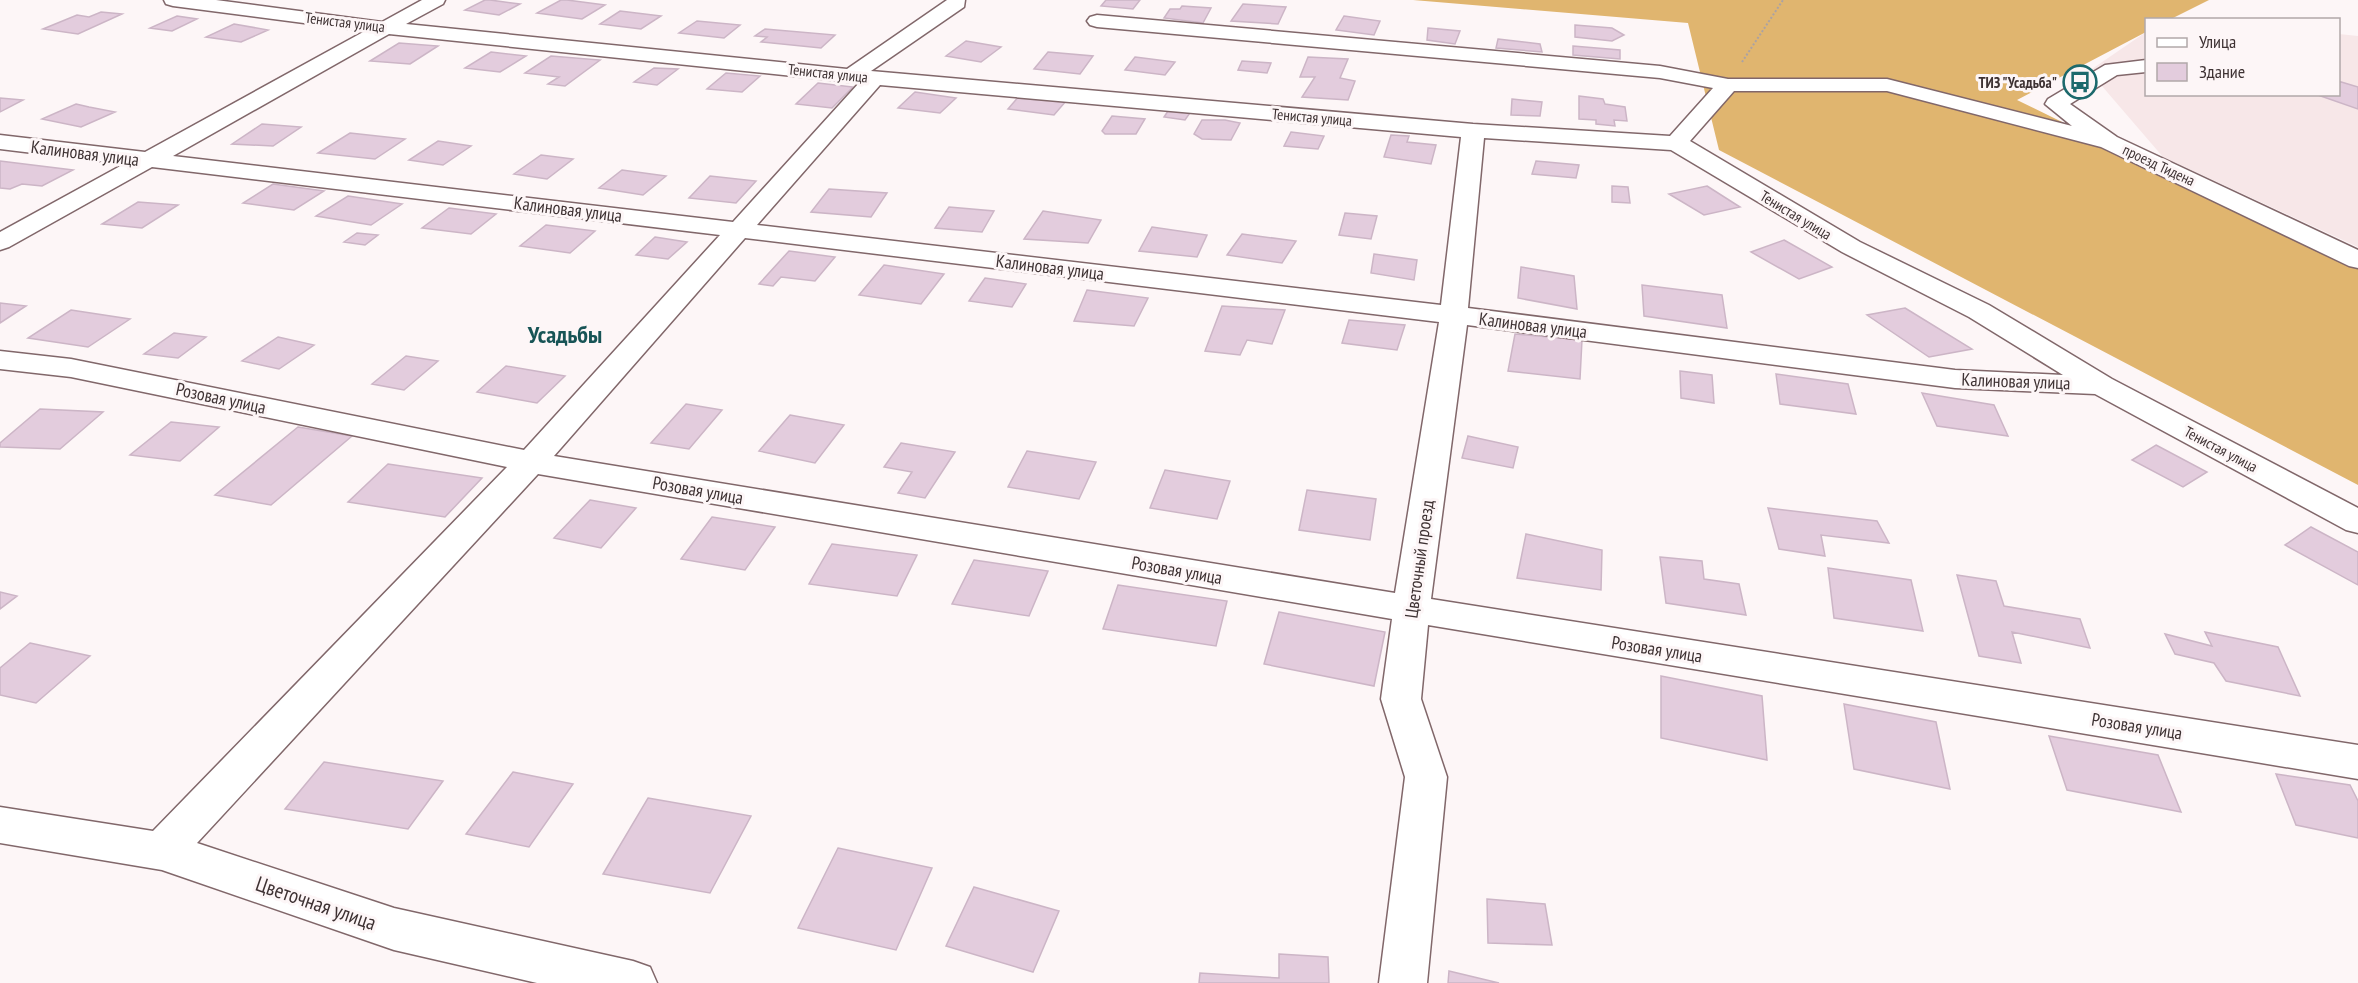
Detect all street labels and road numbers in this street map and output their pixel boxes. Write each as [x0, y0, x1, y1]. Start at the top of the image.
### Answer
street label: Тенистая улица [304, 8, 386, 36]
street label: Тенистая улица [787, 59, 869, 87]
street label: Тенистая улица [1271, 104, 1353, 130]
street label: Калиновая улица [30, 135, 140, 171]
street label: проезд Тидена [2120, 140, 2198, 190]
street label: Тенистая улица [1757, 186, 1835, 244]
street label: Калиновая улица [513, 191, 623, 227]
street label: Калиновая улица [995, 249, 1105, 285]
street label: Калиновая улица [1478, 307, 1588, 343]
street label: Калиновая улица [1961, 368, 2071, 394]
street label: Розовая улица [174, 377, 268, 419]
street label: Тенистая улица [2181, 422, 2261, 476]
street label: Розовая улица [651, 471, 745, 509]
street label: Цветочный проезд [1399, 498, 1439, 620]
street label: Розовая улица [1130, 551, 1224, 589]
street label: Розовая улица [1610, 630, 1704, 668]
street label: Розовая улица [2090, 707, 2184, 745]
street label: Цветочная улица [252, 870, 380, 936]

